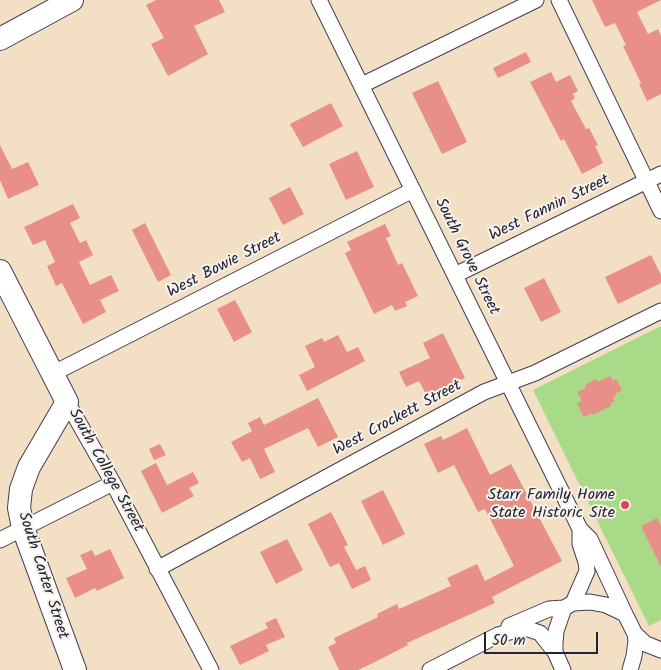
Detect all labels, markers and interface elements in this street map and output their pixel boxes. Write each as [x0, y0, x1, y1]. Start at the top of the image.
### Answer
street label: West Fannin Street [487, 172, 613, 246]
street label: South Grove Street [429, 195, 503, 319]
street label: West Bowie Street [165, 229, 285, 303]
street label: West Crockett Street [331, 377, 465, 461]
street label: South College Street [63, 406, 147, 536]
place label: Starr Family Home State Historic Site [488, 486, 615, 524]
marker: Starr Family Home State Historic Site [619, 499, 631, 511]
street label: South Carter Street [12, 510, 72, 642]
scale bar [486, 622, 600, 654]
text: 50 m [492, 629, 526, 653]

